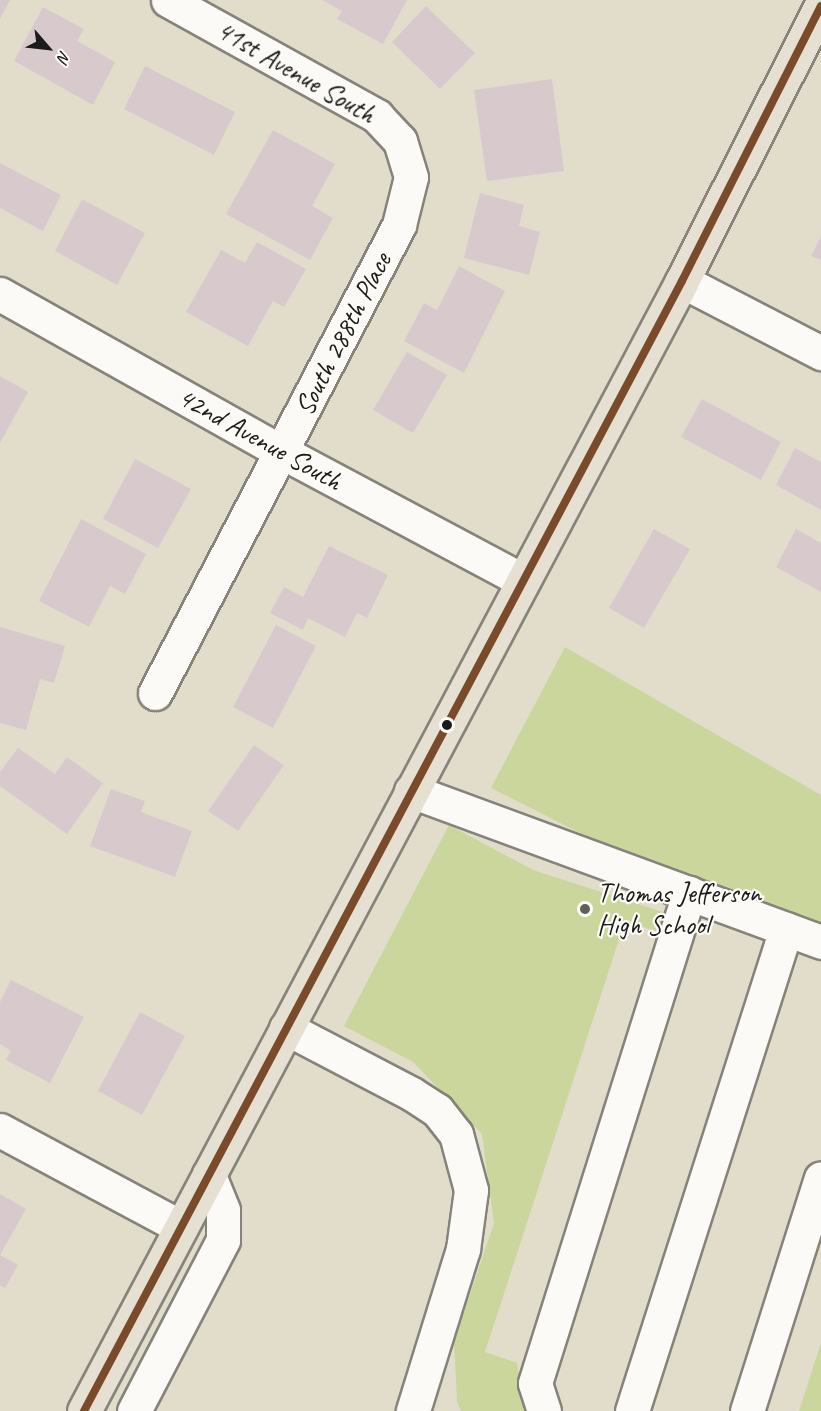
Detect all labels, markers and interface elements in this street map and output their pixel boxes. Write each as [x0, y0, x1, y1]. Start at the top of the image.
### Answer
street label: 41st Avenue South [211, 13, 381, 131]
north arrow [18, 18, 78, 78]
text: N [53, 47, 75, 66]
street label: South 288th Place [288, 247, 398, 421]
street label: 42nd Avenue South [172, 380, 348, 498]
unlabelled marker [441, 719, 453, 731]
place label: Thomas Jefferson High School [597, 876, 761, 942]
marker: Thomas Jefferson High School [578, 902, 592, 916]

